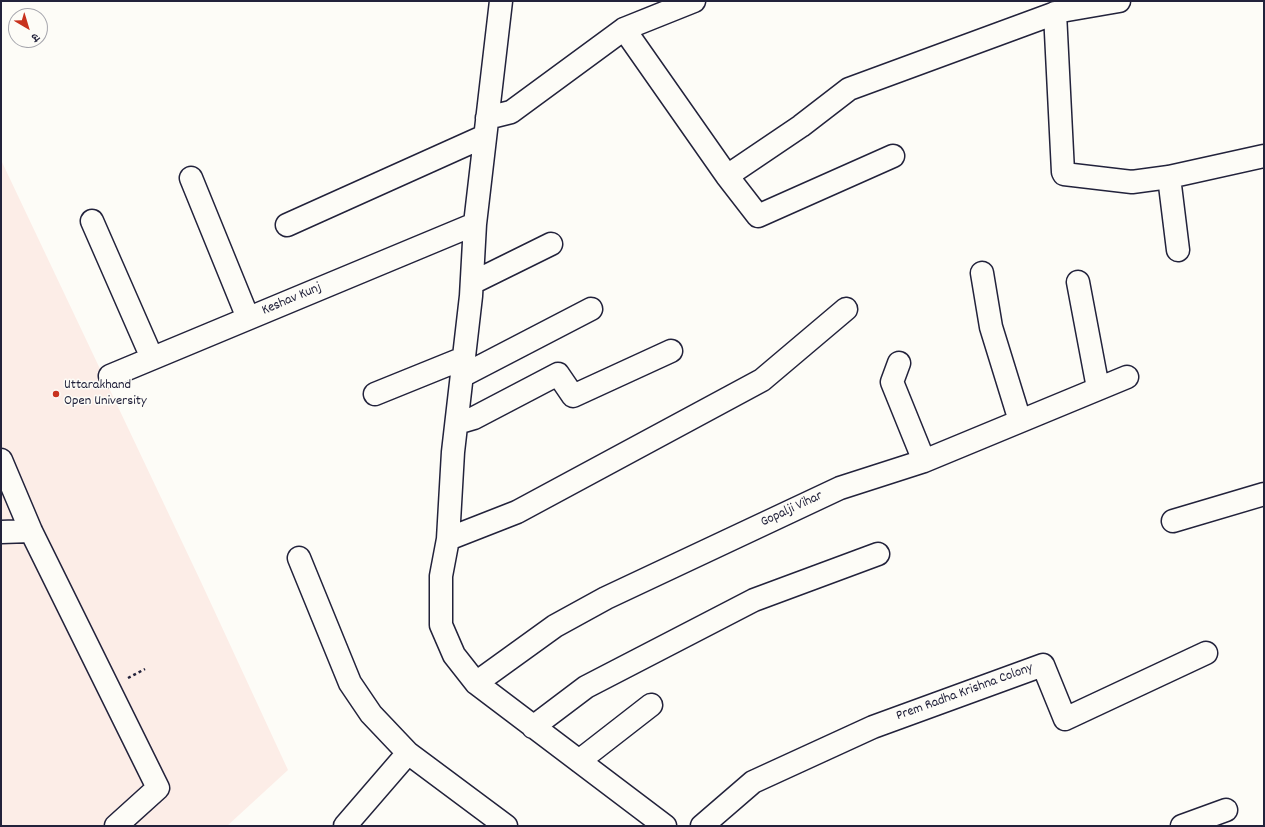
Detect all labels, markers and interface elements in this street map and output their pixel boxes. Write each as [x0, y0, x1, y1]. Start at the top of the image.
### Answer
north arrow [8, 8, 48, 48]
text: उ [27, 28, 42, 45]
street label: Keshav Kunj [260, 280, 324, 320]
place label: Uttarakhand Open University [64, 378, 147, 410]
marker: Uttarakhand Open University [51, 389, 61, 399]
street label: Gopalji Vihar [758, 488, 826, 532]
street label: Prem Radha Krishna Colony [894, 660, 1036, 726]

